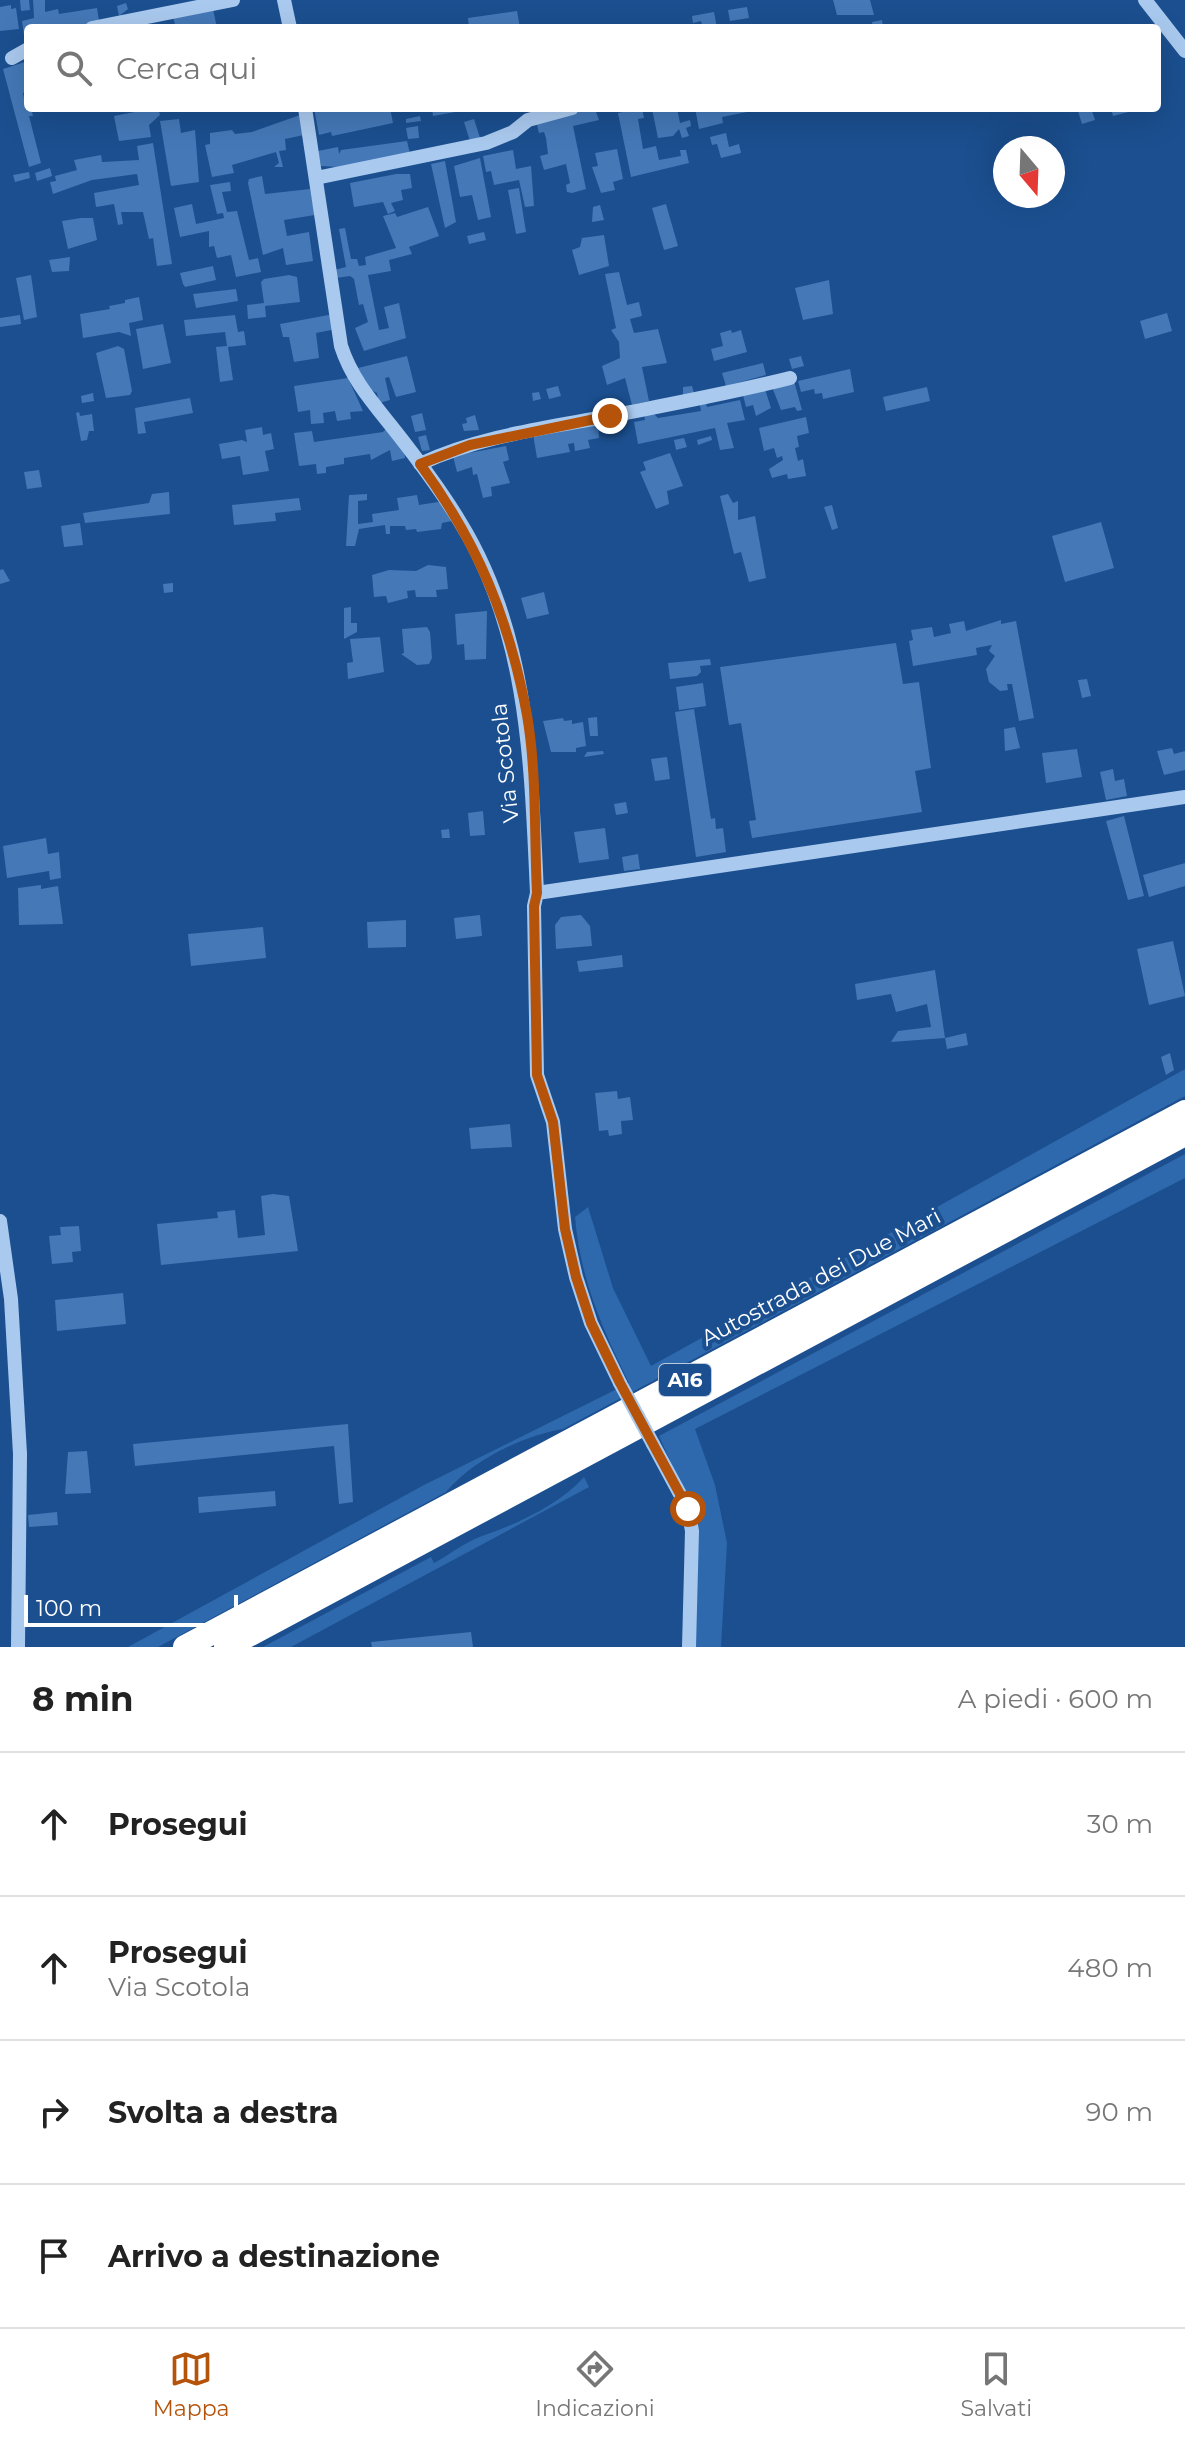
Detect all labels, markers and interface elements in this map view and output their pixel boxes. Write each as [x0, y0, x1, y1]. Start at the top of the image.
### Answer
search box [24, 24, 1161, 112]
icon: search [52, 46, 96, 90]
text: Cerca qui [116, 50, 257, 87]
north arrow [993, 136, 1065, 208]
route end [592, 398, 628, 434]
street label: Via Scotola [485, 702, 525, 824]
street label: Autostrada dei Due Mari [697, 1202, 945, 1352]
road number: A16 [659, 1364, 711, 1396]
route start [670, 1491, 706, 1527]
scale bar [24, 1591, 238, 1627]
text: 100 m [36, 1595, 102, 1622]
text: 8 min [32, 1678, 133, 1720]
text: A piedi · 600 m [958, 1683, 1153, 1715]
icon: ahead [32, 1802, 76, 1846]
text: Prosegui [108, 1806, 247, 1843]
text: 30 m [1087, 1808, 1153, 1840]
text: Prosegui [108, 1934, 247, 1971]
icon: ahead [32, 1946, 76, 1990]
text: 480 m [1067, 1952, 1153, 1984]
text: Via Scotola [108, 1971, 250, 2003]
icon: right [32, 2090, 76, 2134]
text: Svolta a destra [108, 2094, 338, 2131]
text: 90 m [1086, 2096, 1153, 2128]
icon: arrive [32, 2234, 76, 2278]
text: Arrivo a destinazione [108, 2238, 440, 2275]
tab: Mappa [153, 2347, 230, 2422]
tab: Indicazioni [535, 2347, 655, 2422]
tab: Salvati [960, 2347, 1032, 2422]

